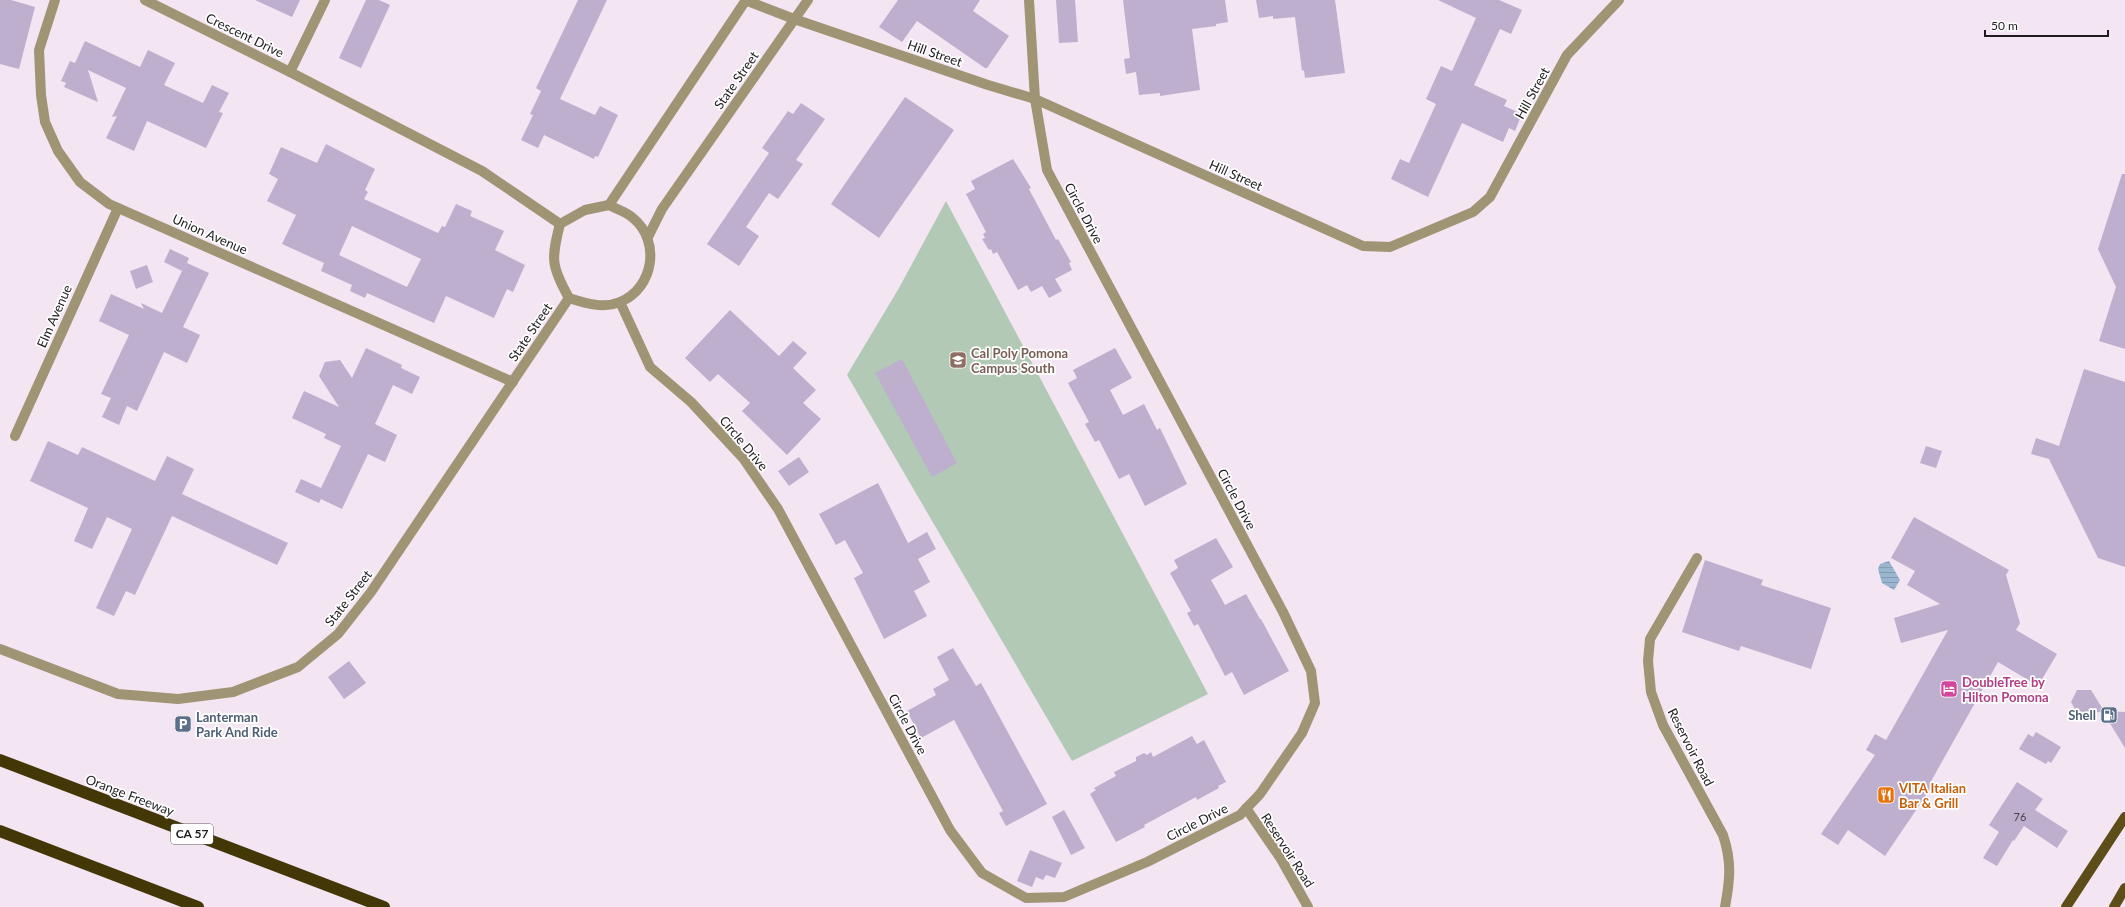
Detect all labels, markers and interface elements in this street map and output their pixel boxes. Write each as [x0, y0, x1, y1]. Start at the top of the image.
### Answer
street label: Crescent Drive [203, 9, 287, 61]
scale bar [1985, 12, 2108, 38]
text: 50 m [1991, 18, 2018, 33]
street label: Hill Street [906, 36, 965, 70]
street label: State Street [710, 48, 762, 112]
street label: Hill Street [1511, 64, 1553, 122]
street label: Hill Street [1207, 156, 1265, 194]
street label: Circle Drive [1061, 180, 1107, 246]
street label: Union Avenue [170, 210, 250, 258]
street label: Elm Avenue [33, 282, 75, 350]
street label: State Street [505, 300, 556, 364]
place label: Cal Poly Pomona Campus South [971, 345, 1068, 376]
school or university icon: Cal Poly Pomona Campus South [948, 350, 968, 370]
street label: Circle Drive [716, 412, 772, 474]
street label: Circle Drive [1214, 466, 1260, 532]
street label: State Street [321, 566, 375, 629]
place label: DoubleTree by Hilton Pomona [1962, 674, 2049, 705]
hotel icon: DoubleTree by Hilton Pomona [1939, 679, 1959, 699]
street label: Circle Drive [885, 691, 931, 757]
street label: Reservoir Road [1664, 705, 1718, 789]
fuel station icon: Shell [2099, 705, 2119, 725]
place label: Shell [2068, 707, 2096, 723]
place label: Lanterman Park And Ride [196, 709, 278, 740]
parking icon: Lanterman Park And Ride [173, 714, 193, 734]
street label: Orange Freeway [83, 771, 177, 819]
place label: VITA Italian Bar & Grill [1898, 780, 1966, 811]
restaurant icon: VITA Italian Bar & Grill [1876, 785, 1896, 805]
street label: Circle Drive [1164, 800, 1230, 844]
street label: Reservoir Road [1258, 810, 1318, 890]
house number: 76 [2014, 810, 2026, 823]
road number: CA 57 [171, 824, 213, 844]

